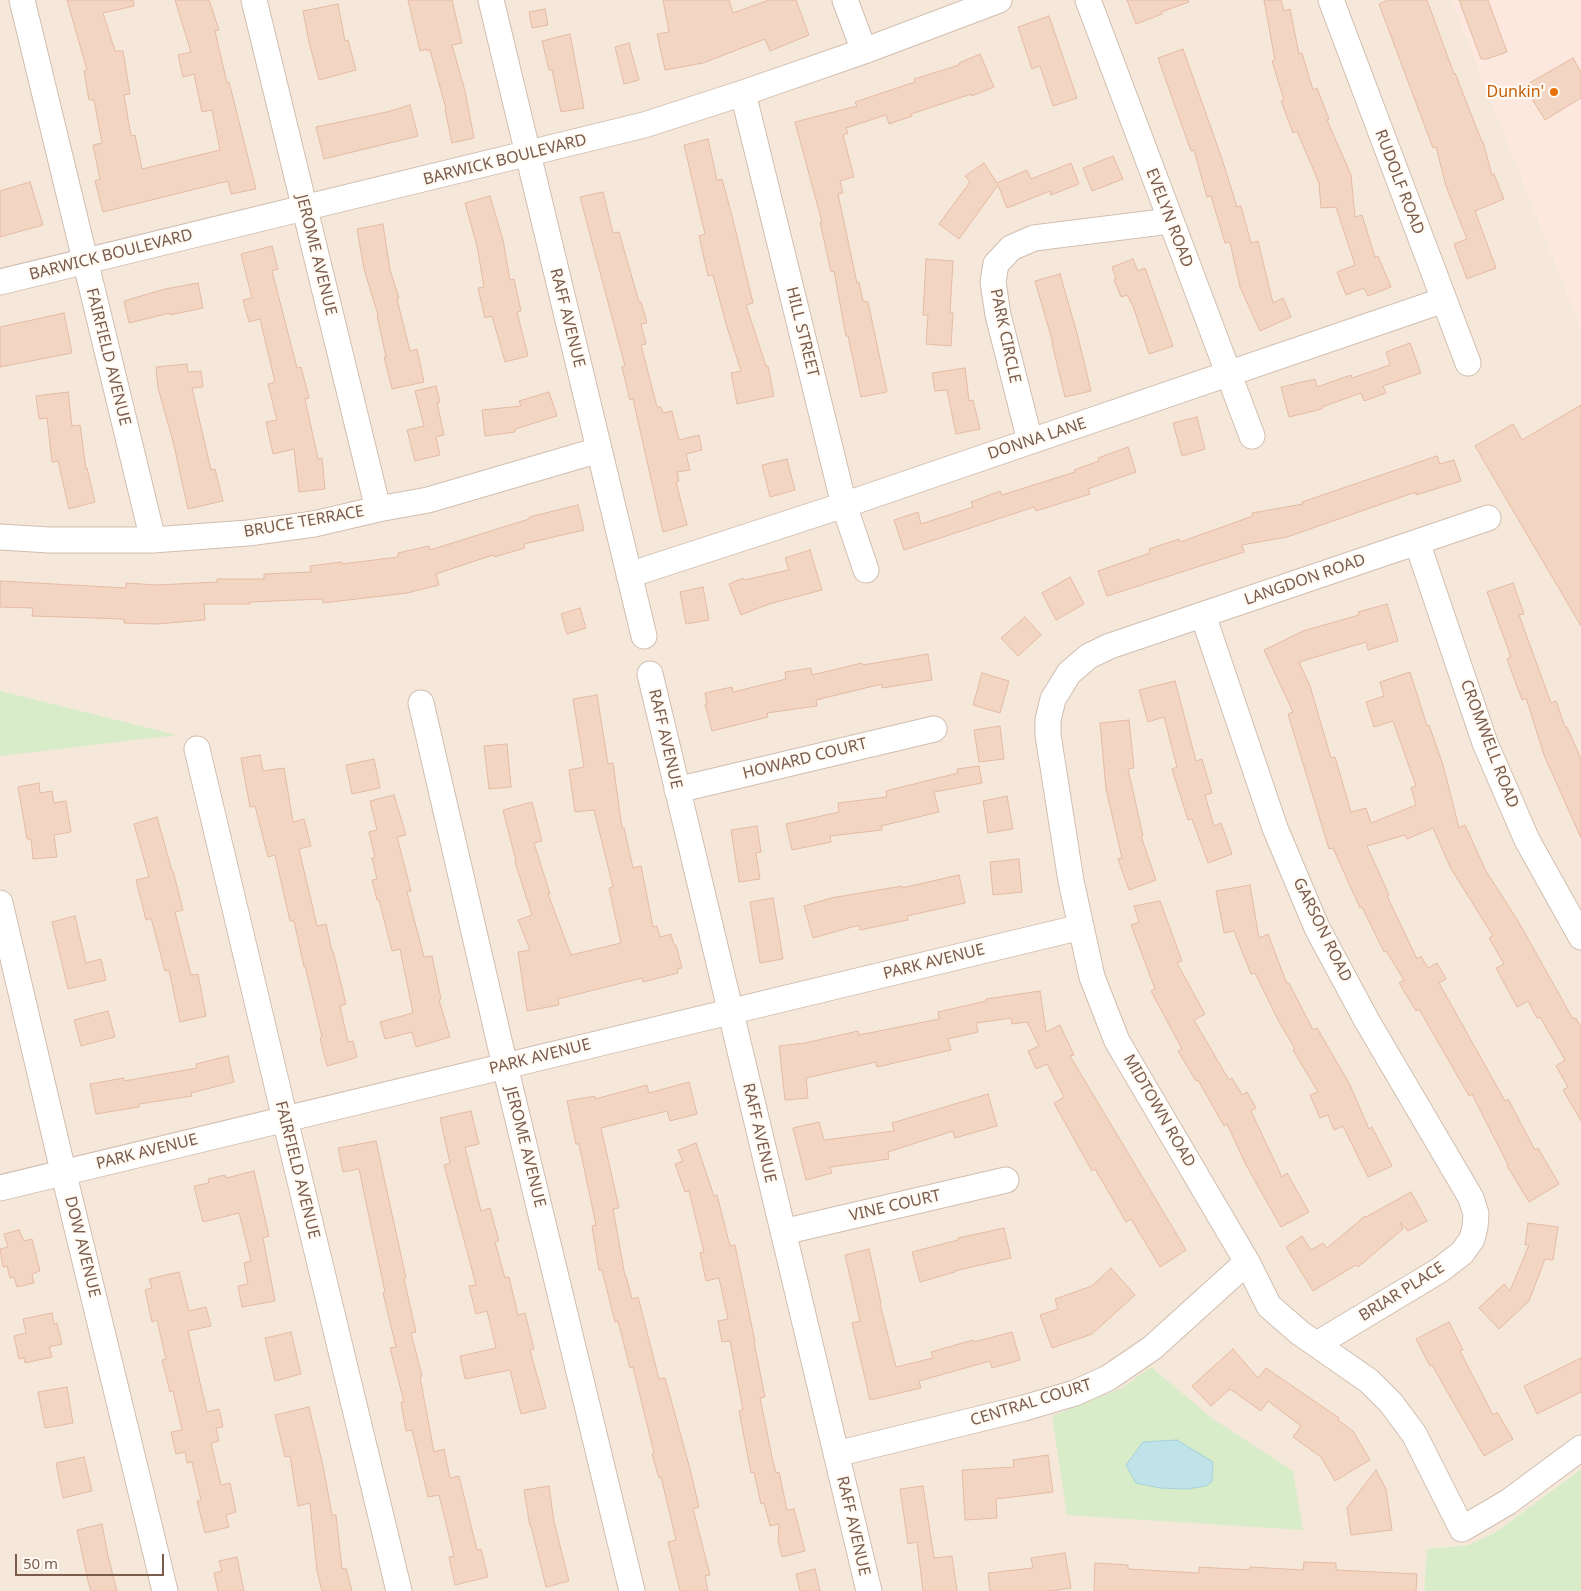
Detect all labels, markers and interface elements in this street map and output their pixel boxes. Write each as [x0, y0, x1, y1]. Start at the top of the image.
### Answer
place label: Dunkin' [1487, 82, 1544, 102]
marker: Dunkin' [1548, 86, 1560, 98]
street label: RUDOLF ROAD [1370, 127, 1428, 237]
street label: BARWICK BOULEVARD [421, 130, 589, 190]
street label: EVELYN ROAD [1141, 166, 1197, 270]
street label: JEROME AVENUE [292, 192, 340, 318]
street label: BARWICK BOULEVARD [27, 225, 195, 285]
street label: RAFF AVENUE [545, 266, 589, 370]
street label: HILL STREET [781, 285, 823, 379]
street label: FAIRFIELD AVENUE [82, 286, 134, 428]
street label: PARK CIRCLE [986, 287, 1024, 385]
street label: DONNA LANE [985, 414, 1089, 464]
street label: BRUCE TERRACE [242, 502, 366, 542]
street label: LANGDON ROAD [1242, 550, 1368, 610]
street label: CROMWELL ROAD [1456, 677, 1522, 811]
street label: RAFF AVENUE [644, 687, 686, 791]
street label: HOWARD COURT [741, 734, 869, 784]
street label: GARSON ROAD [1289, 875, 1355, 985]
street label: PARK AVENUE [881, 940, 987, 984]
street label: PARK AVENUE [487, 1035, 593, 1079]
street label: MIDTOWN ROAD [1119, 1051, 1199, 1171]
street label: RAFF AVENUE [738, 1081, 780, 1185]
street label: JEROME AVENUE [501, 1084, 549, 1210]
street label: FAIRFIELD AVENUE [271, 1099, 323, 1241]
street label: PARK AVENUE [94, 1130, 200, 1174]
street label: VINE COURT [847, 1186, 943, 1226]
street label: DOW AVENUE [60, 1194, 104, 1300]
street label: BRIAR PLACE [1356, 1258, 1448, 1326]
street label: CENTRAL COURT [968, 1375, 1094, 1431]
street label: RAFF AVENUE [832, 1474, 874, 1578]
scale bar [18, 1544, 166, 1576]
text: 50 m [23, 1553, 58, 1573]

